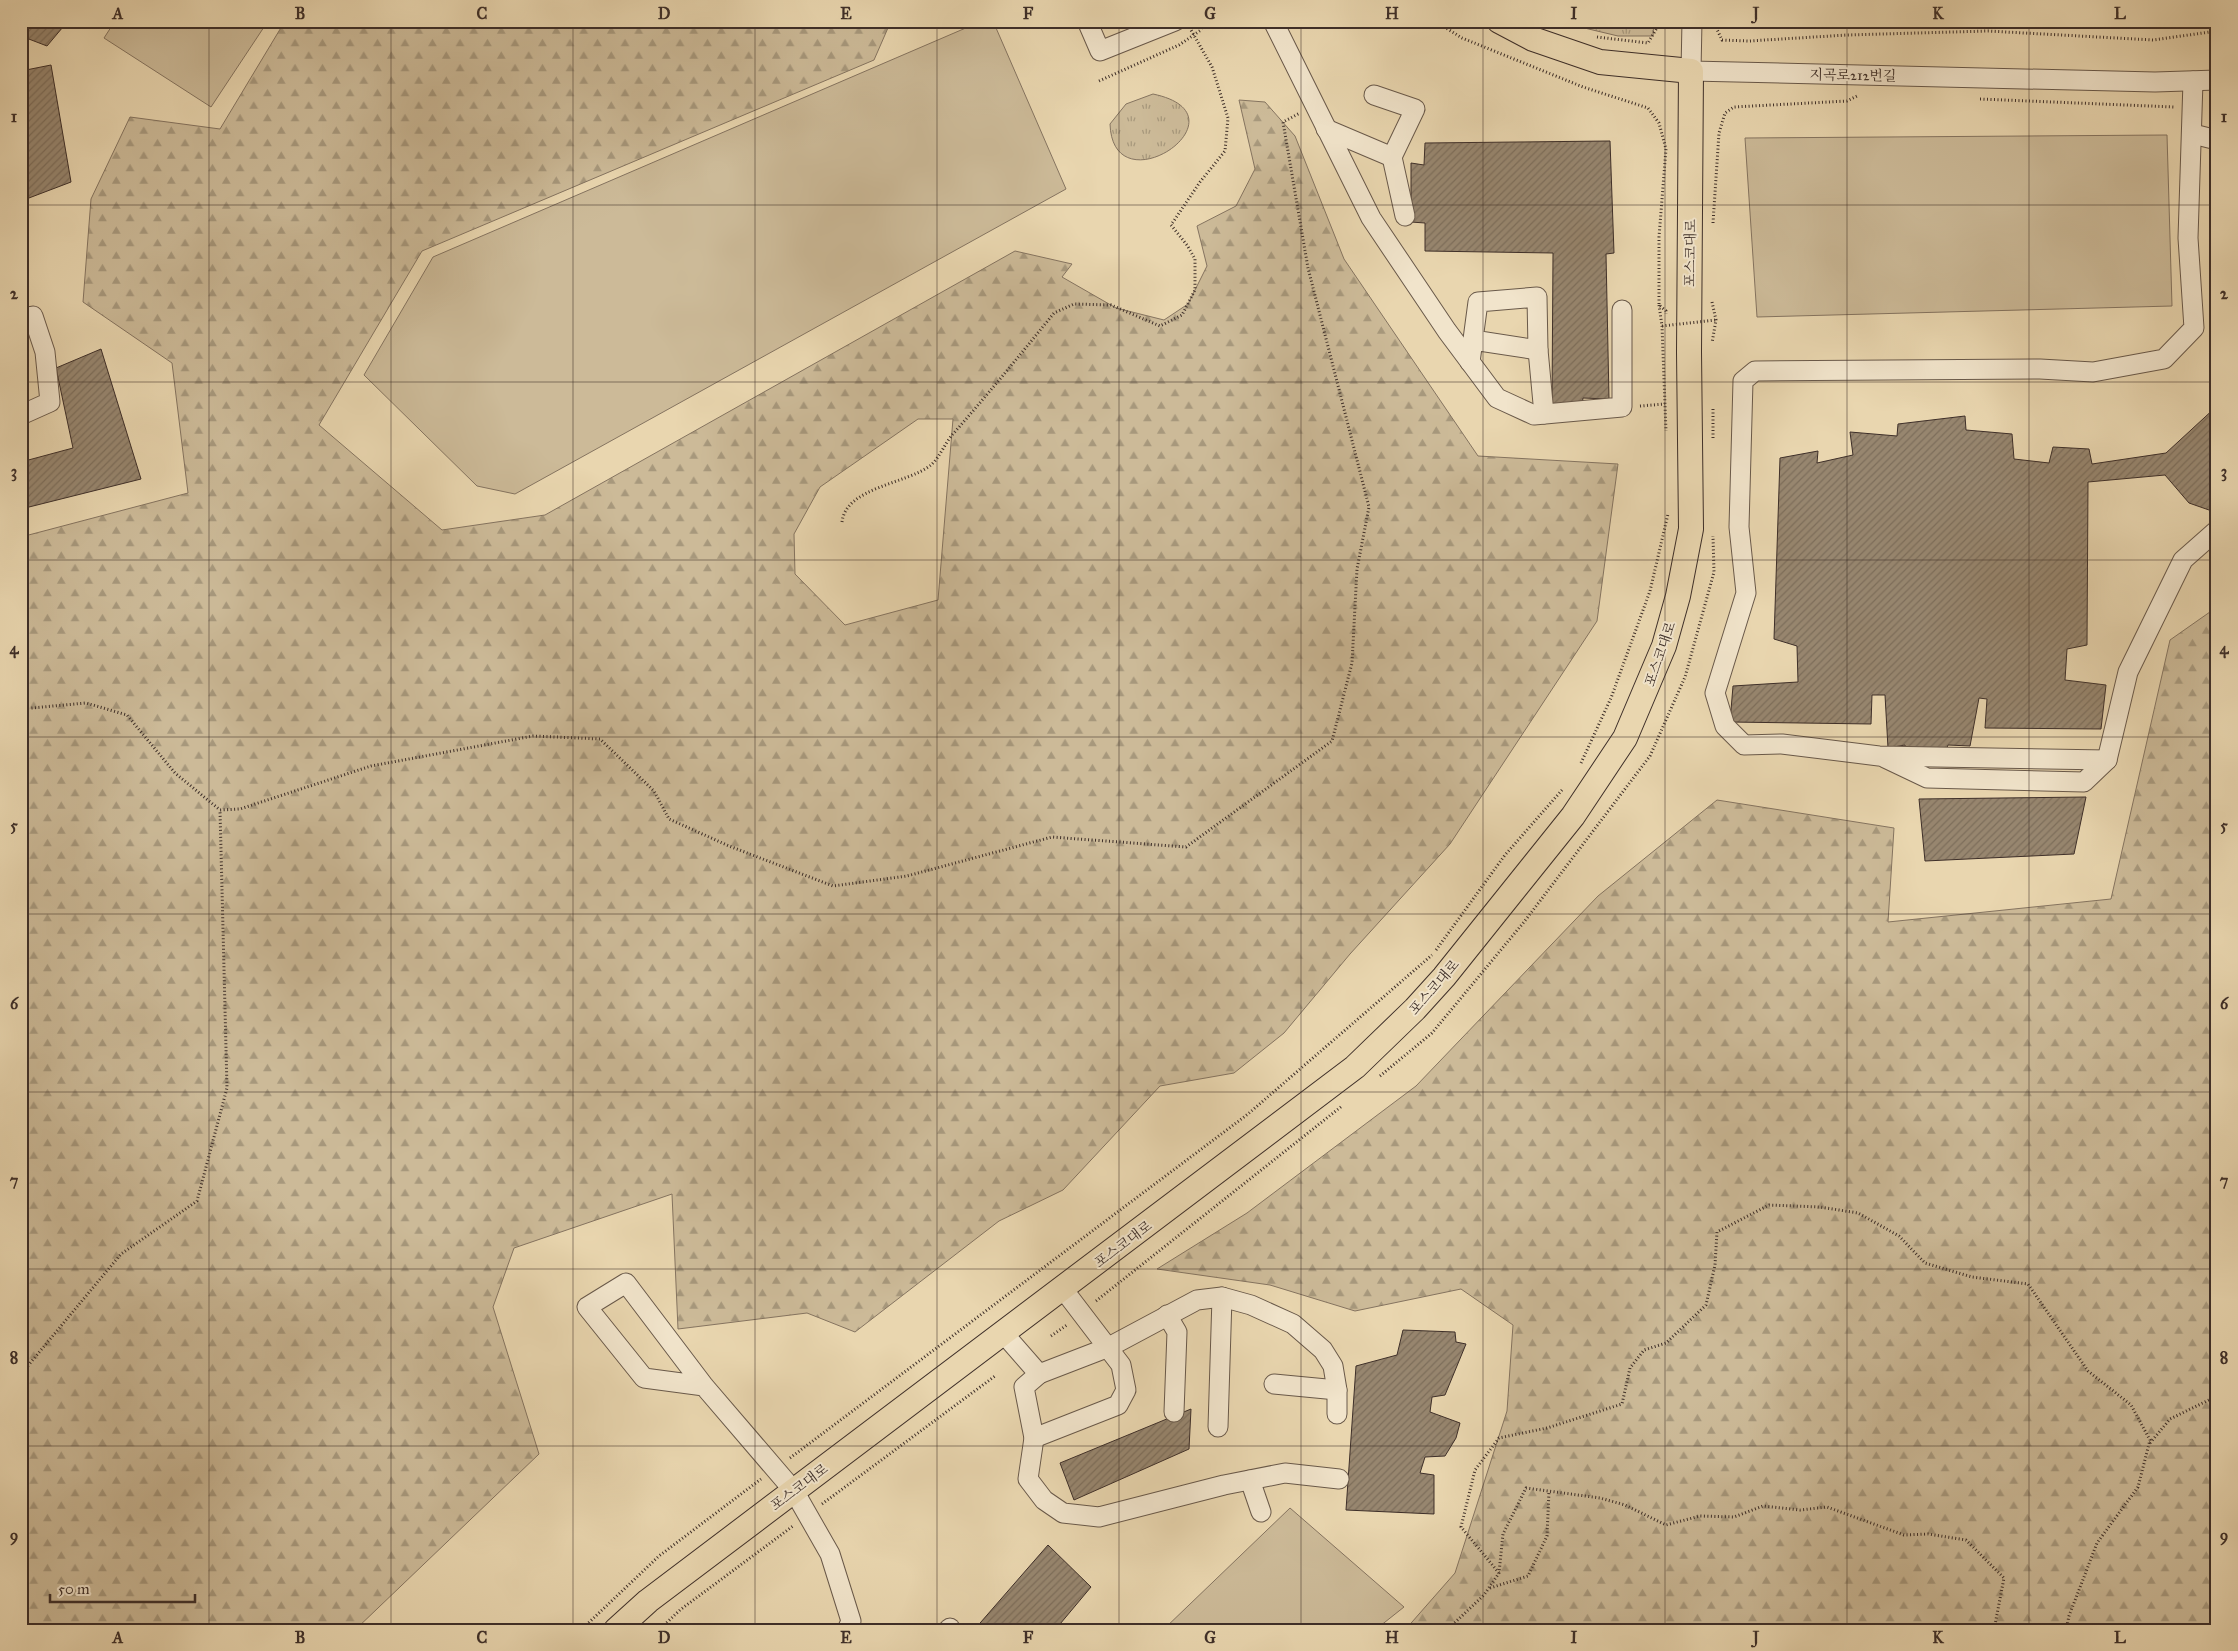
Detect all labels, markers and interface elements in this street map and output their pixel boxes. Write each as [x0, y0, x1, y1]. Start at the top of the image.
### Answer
text: A [112, 4, 124, 23]
text: B [295, 4, 305, 23]
text: C [477, 4, 488, 23]
text: D [658, 4, 671, 23]
text: E [840, 4, 852, 23]
text: F [1023, 4, 1034, 23]
text: G [1204, 4, 1216, 23]
text: H [1385, 4, 1399, 23]
text: I [1571, 4, 1578, 23]
text: J [1751, 4, 1760, 24]
text: K [1932, 4, 1944, 23]
text: L [2114, 4, 2126, 23]
street label: 지곡로212번길 [1809, 66, 1897, 85]
text: 1 [11, 107, 18, 126]
text: 1 [2221, 107, 2228, 126]
street label: 포스코대로 [1681, 219, 1700, 287]
text: 2 [10, 284, 19, 303]
text: 2 [2220, 284, 2229, 303]
text: 3 [11, 462, 17, 482]
text: 3 [2221, 462, 2227, 482]
street label: 포스코대로 [1641, 619, 1680, 689]
text: 4 [10, 639, 20, 659]
text: 4 [2220, 639, 2230, 659]
text: 5 [10, 816, 18, 835]
text: 5 [2220, 816, 2228, 835]
street label: 포스코대로 [1406, 956, 1463, 1018]
text: 6 [10, 994, 19, 1013]
text: 6 [2220, 994, 2229, 1013]
text: 7 [10, 1171, 19, 1190]
text: 7 [2220, 1171, 2229, 1190]
street label: 포스코대로 [1091, 1217, 1156, 1272]
text: 8 [10, 1348, 18, 1367]
text: 8 [2220, 1348, 2228, 1367]
street label: 포스코대로 [767, 1460, 832, 1515]
text: 9 [10, 1526, 18, 1546]
text: 9 [2220, 1526, 2228, 1546]
scale bar [50, 1571, 195, 1603]
text: 50 m [58, 1580, 90, 1598]
text: A [112, 1628, 124, 1647]
text: B [295, 1628, 305, 1647]
text: C [477, 1628, 488, 1647]
text: D [658, 1628, 671, 1647]
text: E [840, 1628, 852, 1647]
text: F [1023, 1628, 1034, 1647]
text: G [1204, 1628, 1216, 1647]
text: H [1385, 1628, 1399, 1647]
text: I [1571, 1628, 1578, 1647]
text: J [1751, 1628, 1760, 1648]
text: K [1932, 1628, 1944, 1647]
text: L [2114, 1628, 2126, 1647]

